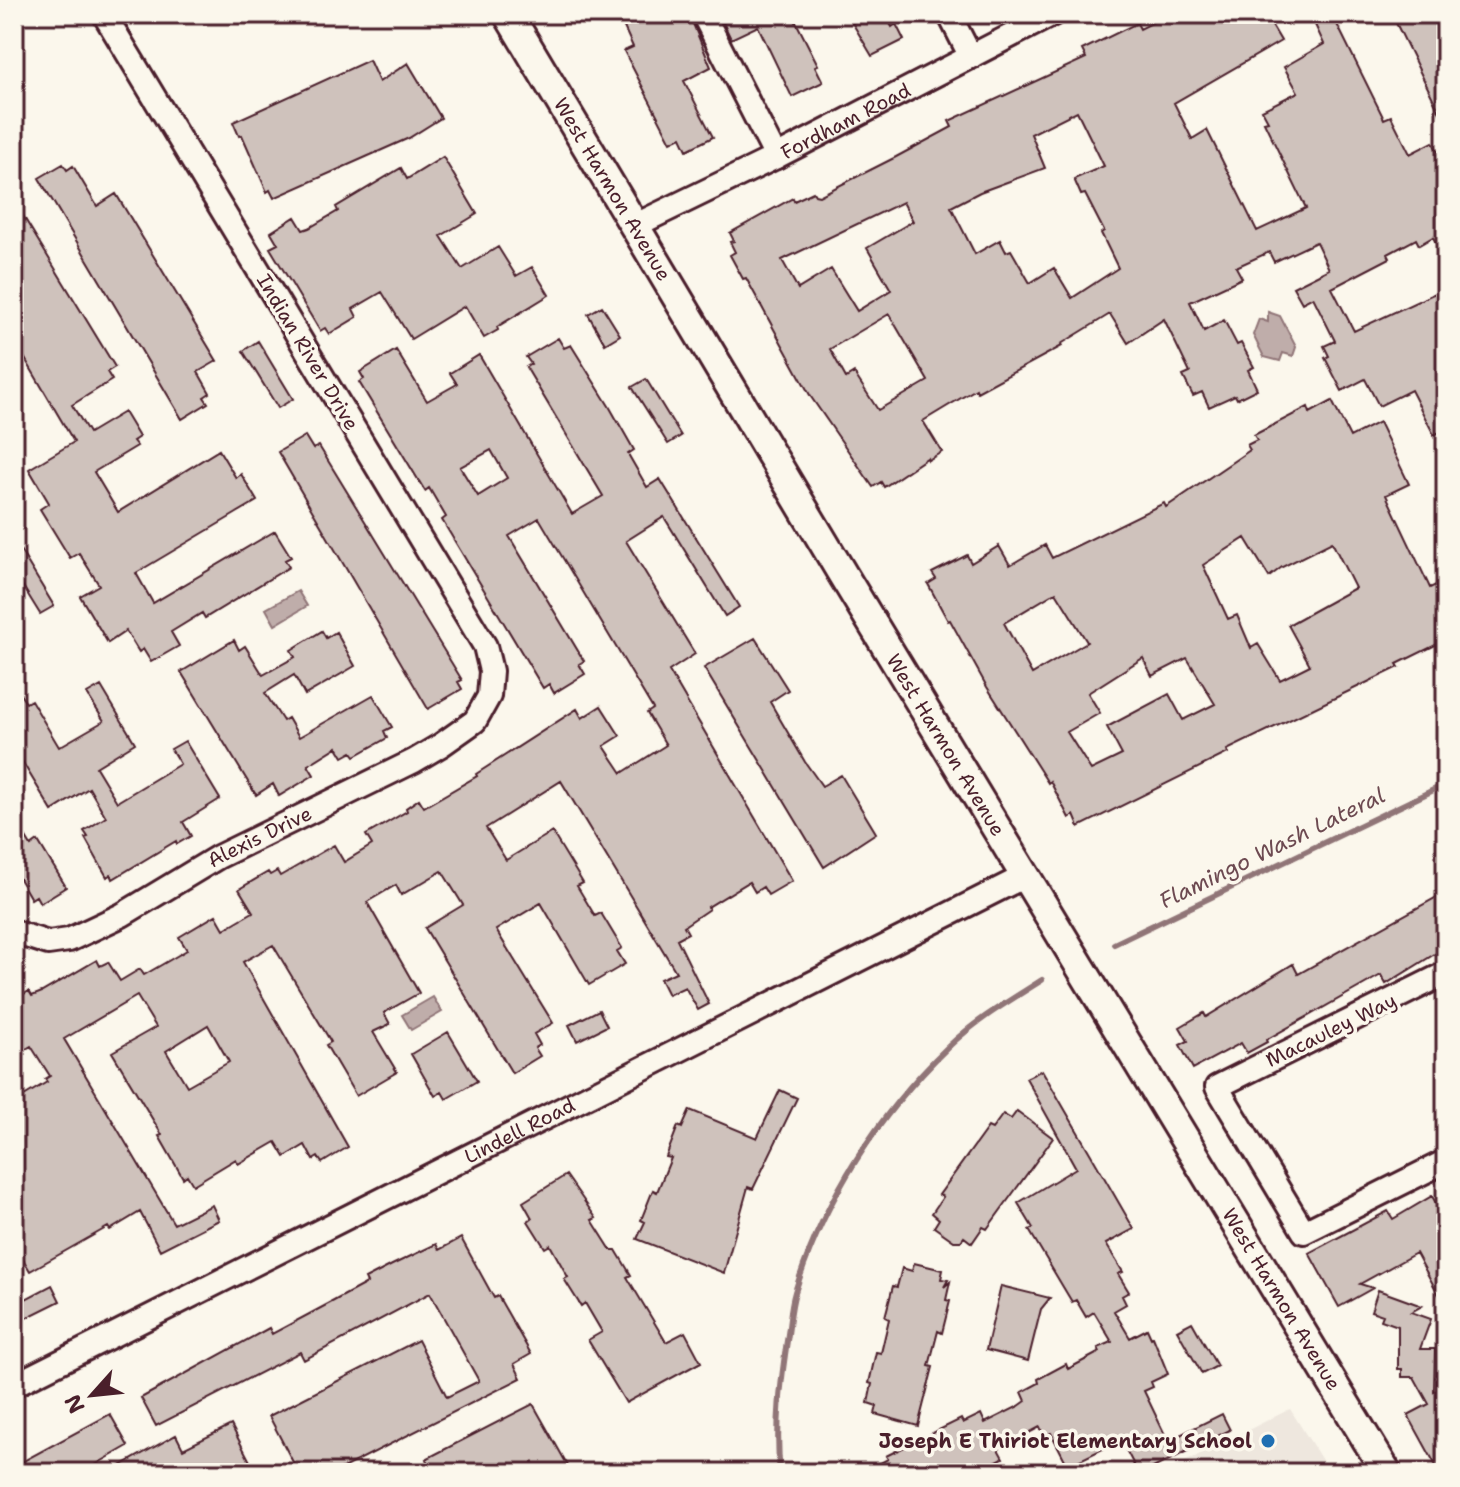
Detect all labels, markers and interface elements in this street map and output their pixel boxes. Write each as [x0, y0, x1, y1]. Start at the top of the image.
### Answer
street label: Fordham Road [776, 77, 915, 165]
street label: West Harmon Avenue [548, 93, 677, 285]
street label: Indian River Drive [251, 269, 365, 435]
street label: West Harmon Avenue [881, 649, 1011, 841]
water label: Flamingo Wash Lateral [1154, 781, 1390, 915]
street label: Alexis Drive [202, 800, 316, 873]
street label: Macauley Way [1261, 987, 1401, 1073]
street label: Lindell Road [460, 1092, 580, 1169]
street label: West Harmon Avenue [1216, 1203, 1347, 1395]
north arrow [52, 1355, 132, 1435]
text: N [58, 1390, 92, 1418]
place label: Joseph E Thiriot Elementary School [878, 1428, 1252, 1454]
marker: Joseph E Thiriot Elementary School [1259, 1432, 1277, 1450]

